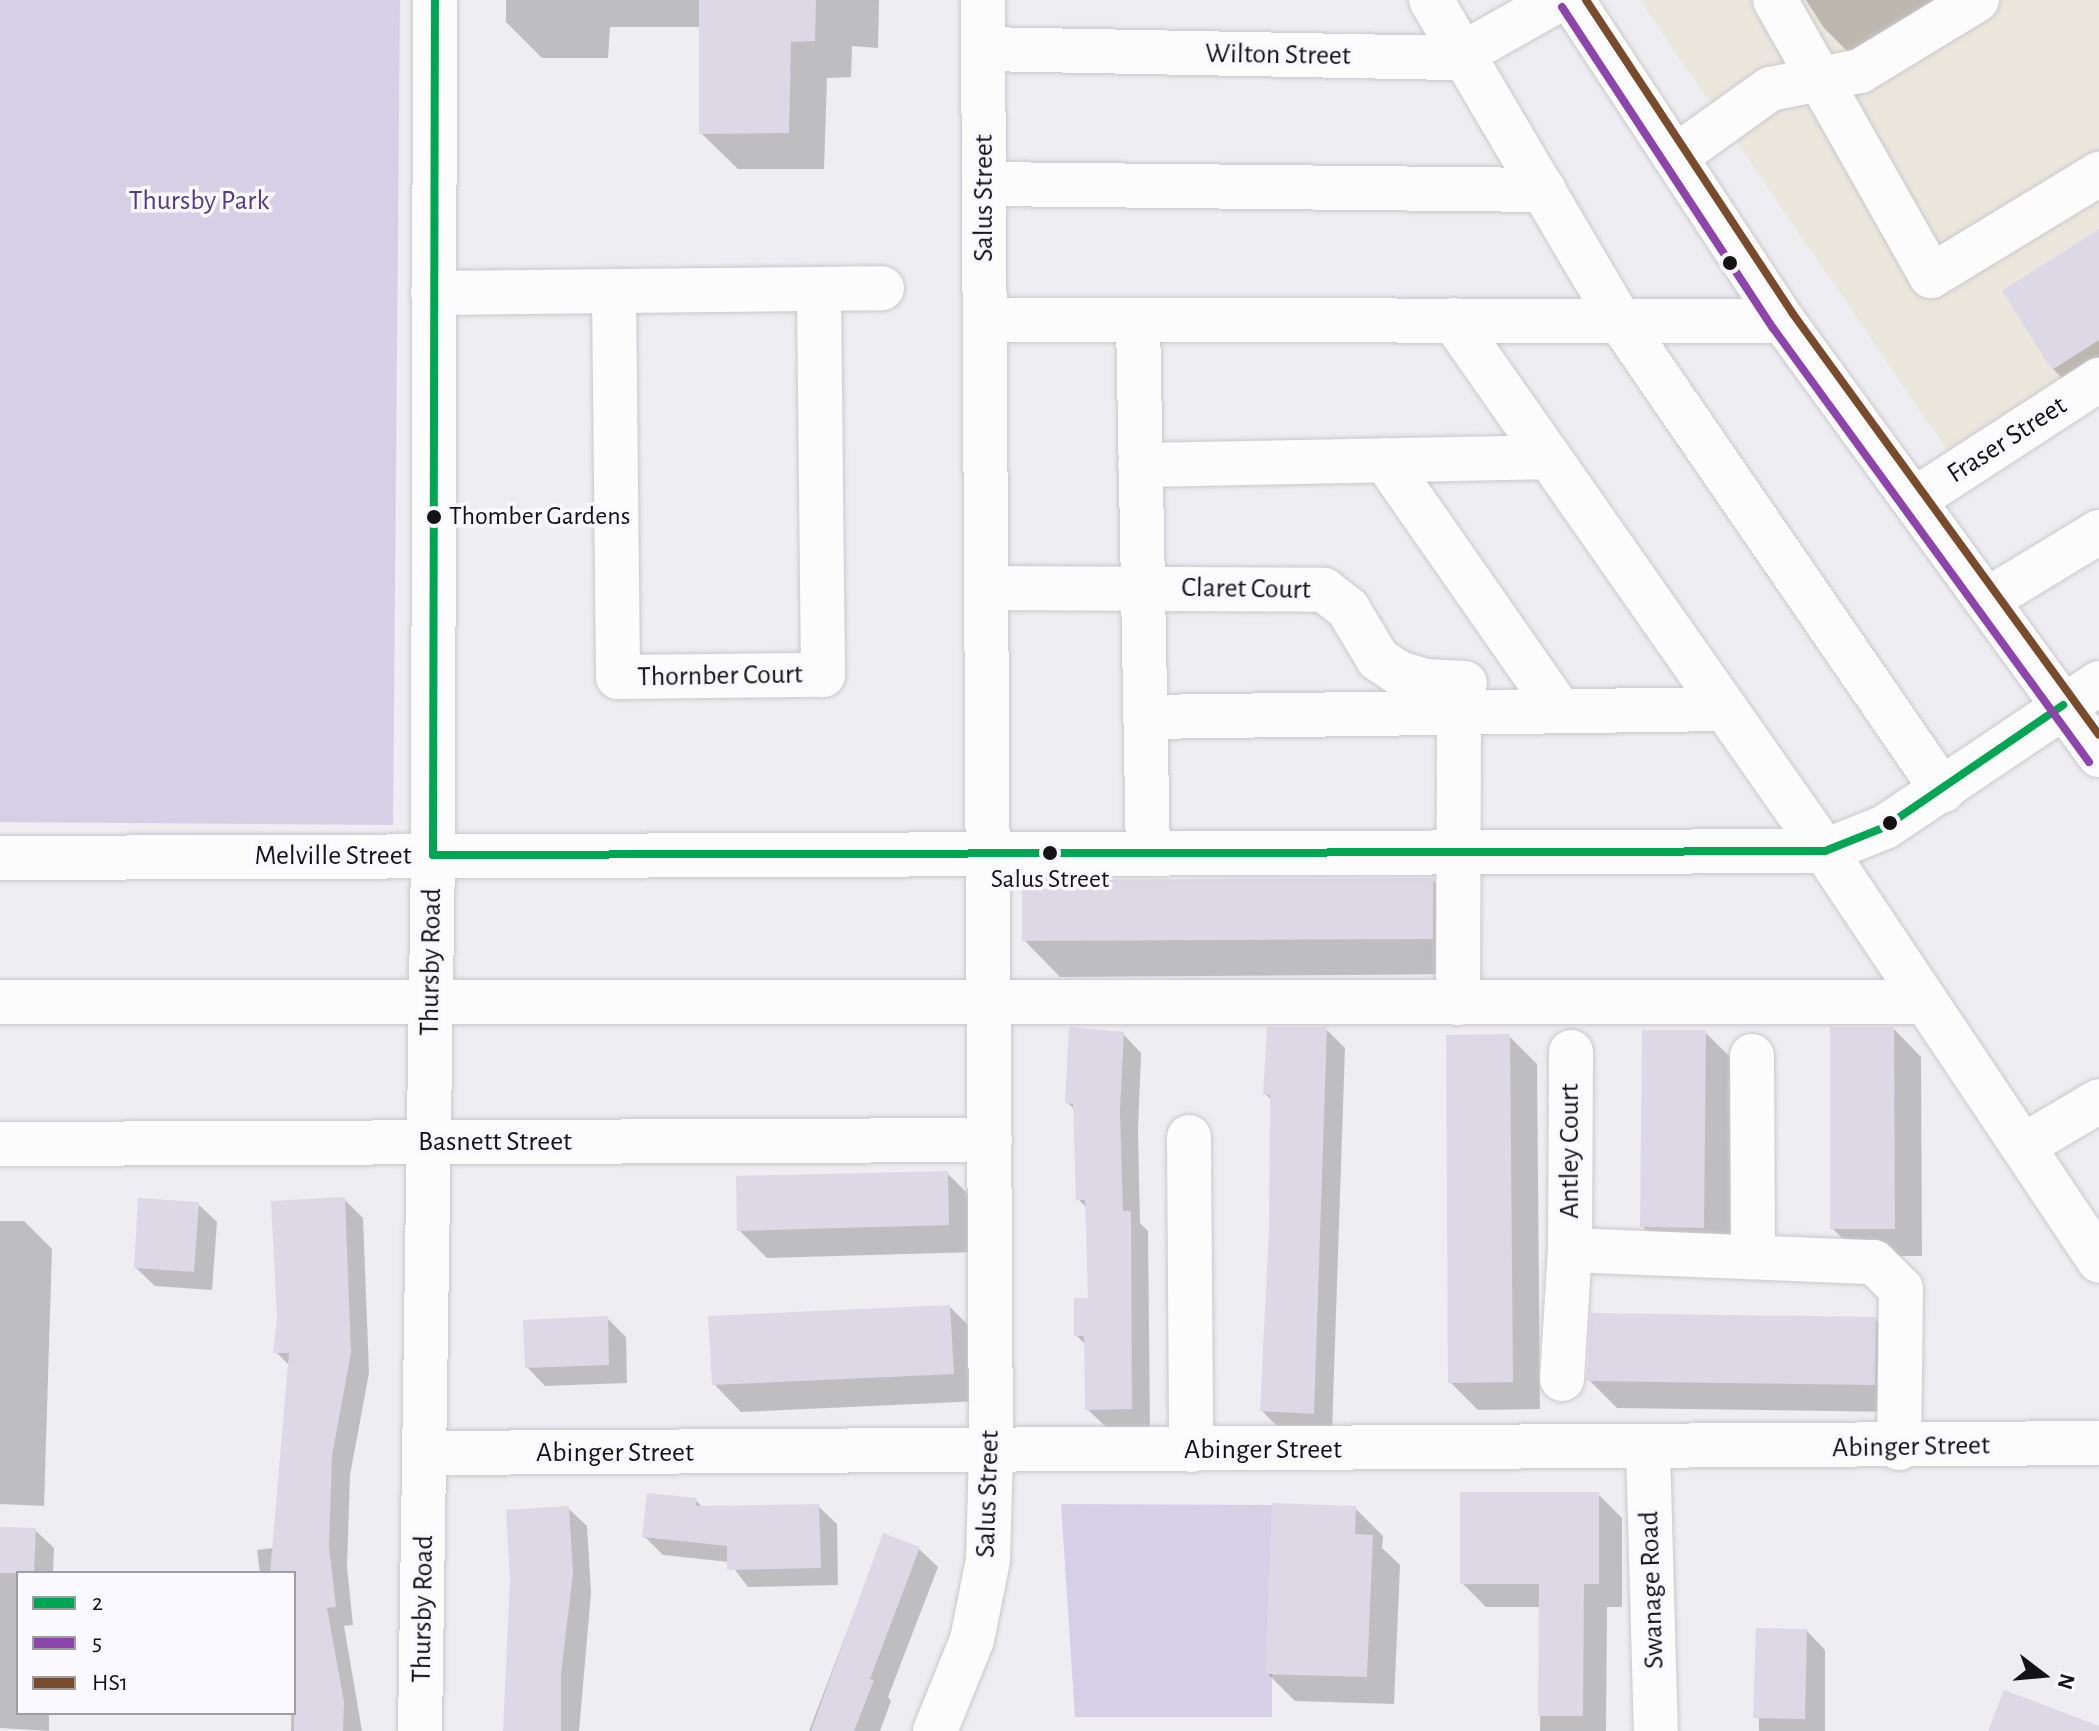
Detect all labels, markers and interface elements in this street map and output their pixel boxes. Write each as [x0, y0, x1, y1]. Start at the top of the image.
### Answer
street label: Wilton Street [1205, 37, 1351, 73]
street label: Salus Street [967, 134, 1001, 262]
park label: Thursby Park [129, 184, 269, 218]
unlabelled marker [1722, 255, 1738, 271]
street label: Fraser Street [1941, 389, 2073, 491]
place label: Thomber Gardens [449, 501, 630, 533]
marker: Thomber Gardens [426, 509, 442, 525]
street label: Claret Court [1181, 571, 1311, 607]
street label: Thornber Court [637, 658, 803, 694]
unlabelled marker [1882, 815, 1898, 831]
street label: Melville Street [254, 839, 412, 873]
marker: Salus Street [1042, 845, 1058, 861]
place label: Salus Street [991, 864, 1109, 896]
street label: Thursby Road [413, 888, 449, 1036]
street label: Antley Court [1553, 1083, 1587, 1219]
street label: Basnett Street [418, 1125, 572, 1159]
street label: Abinger Street [1832, 1429, 1990, 1465]
street label: Salus Street [969, 1430, 1007, 1558]
street label: Abinger Street [1184, 1433, 1342, 1467]
street label: Abinger Street [536, 1436, 694, 1470]
street label: Swanage Road [1632, 1510, 1672, 1670]
street label: Thursby Road [405, 1535, 441, 1683]
legend [16, 1571, 296, 1715]
text: 2 [92, 1591, 103, 1615]
text: 5 [92, 1631, 102, 1655]
north arrow [2003, 1635, 2083, 1715]
text: HS1 [92, 1671, 128, 1695]
text: N [2053, 1671, 2079, 1692]

